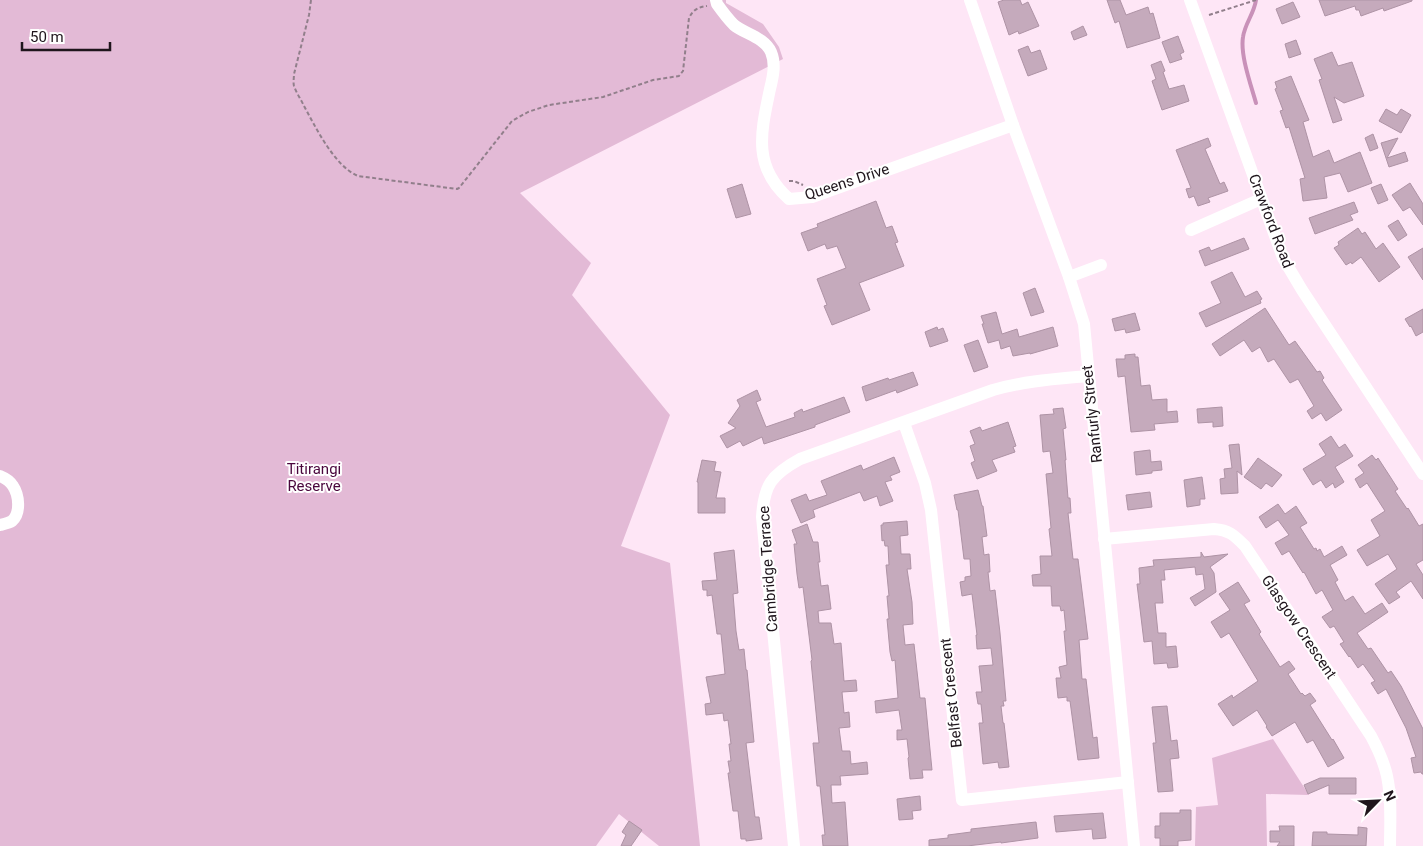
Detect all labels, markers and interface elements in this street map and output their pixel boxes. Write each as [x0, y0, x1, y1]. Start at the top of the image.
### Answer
scale bar [22, 20, 110, 52]
text: 50 m [30, 28, 64, 46]
street label: Queens Drive [802, 160, 892, 204]
street label: Crawford Road [1245, 171, 1297, 271]
street label: Ranfurly Street [1078, 364, 1106, 464]
park label: Titirangi Reserve [287, 460, 341, 495]
street label: Cambridge Terrace [755, 505, 781, 633]
street label: Glasgow Crescent [1258, 572, 1340, 682]
street label: Belfast Crescent [936, 637, 966, 749]
north arrow [1353, 776, 1403, 826]
text: N [1381, 788, 1399, 803]

